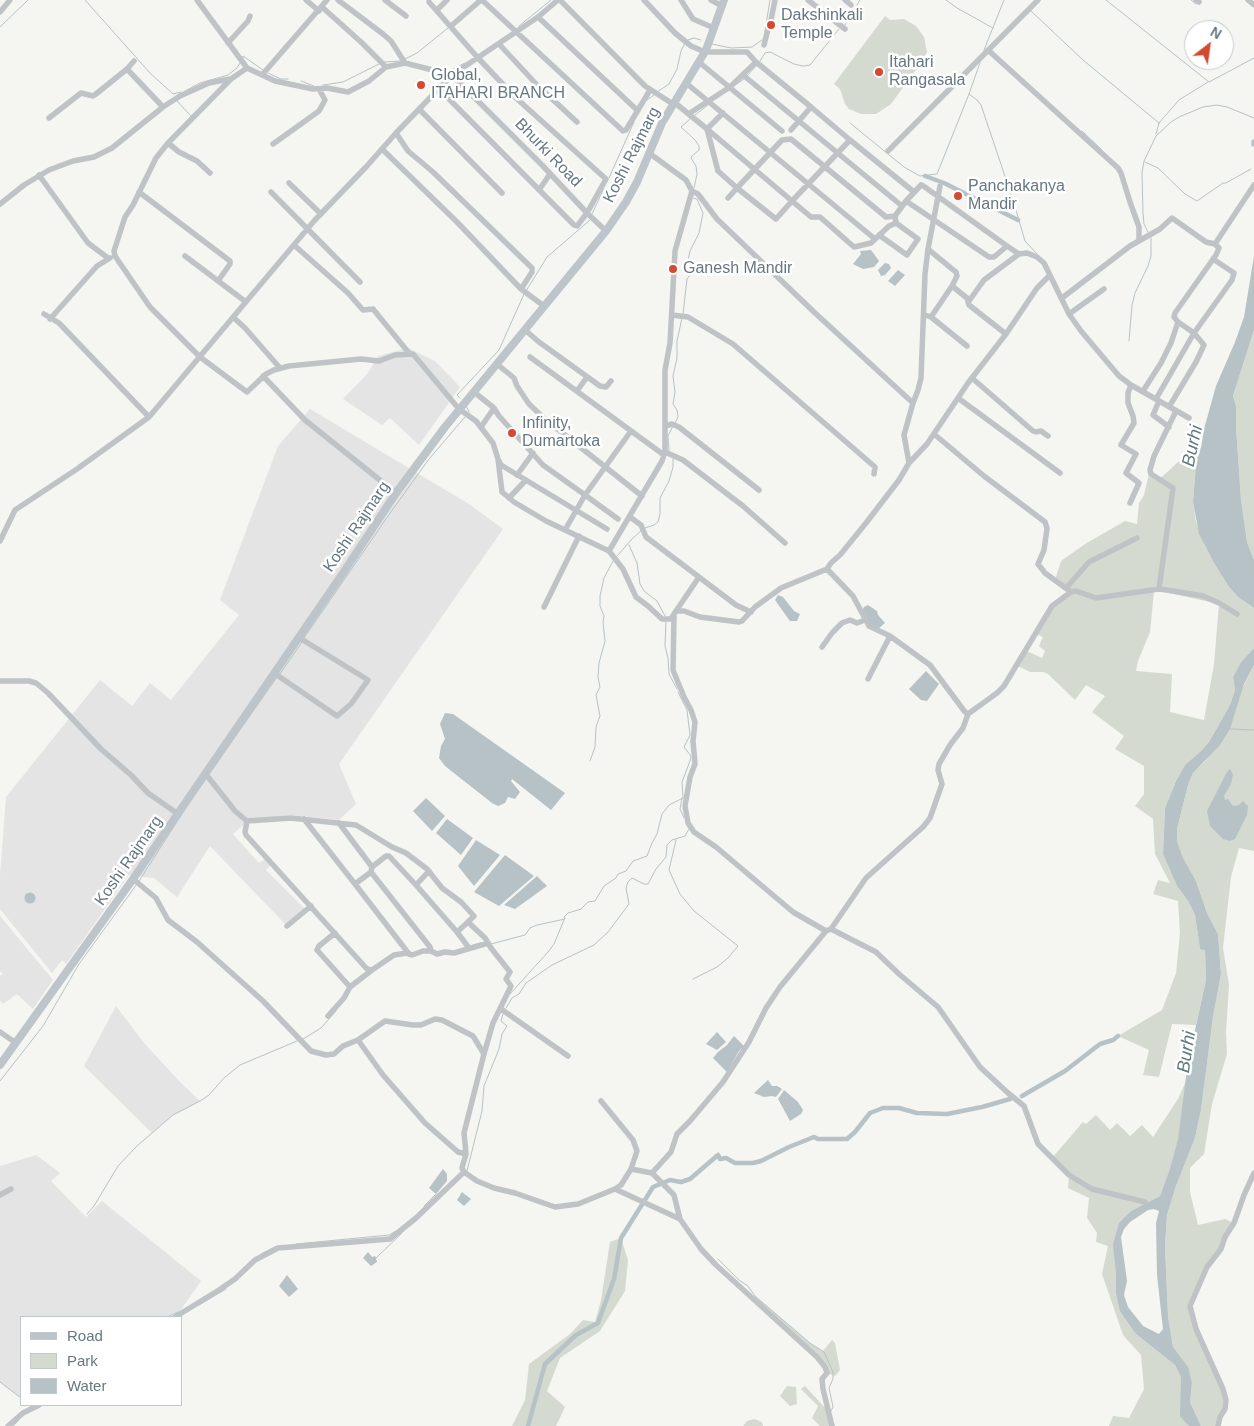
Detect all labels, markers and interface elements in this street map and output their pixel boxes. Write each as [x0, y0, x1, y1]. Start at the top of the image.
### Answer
place label: Dakshinkali Temple [781, 6, 863, 44]
marker: Dakshinkali Temple [765, 19, 777, 31]
north arrow [1184, 20, 1234, 70]
text: N [1208, 23, 1224, 42]
place label: Itahari Rangasala [889, 53, 966, 91]
place label: Global, ITAHARI BRANCH [431, 66, 565, 104]
marker: Itahari Rangasala [873, 66, 885, 78]
marker: Global, ITAHARI BRANCH [415, 79, 427, 91]
street label: Koshi Rajmarg [600, 104, 664, 206]
street label: Bhurki Road [511, 115, 585, 191]
place label: Panchakanya Mandir [968, 177, 1065, 215]
marker: Panchakanya Mandir [952, 190, 964, 202]
place label: Ganesh Mandir [683, 259, 792, 279]
marker: Ganesh Mandir [667, 263, 679, 275]
place label: Infinity, Dumartoka [522, 414, 600, 452]
water label: Burhi [1178, 423, 1208, 469]
marker: Infinity, Dumartoka [506, 427, 518, 439]
street label: Koshi Rajmarg [320, 478, 394, 576]
street label: Koshi Rajmarg [91, 813, 167, 909]
water label: Burhi [1173, 1030, 1201, 1074]
legend [20, 1316, 182, 1406]
text: Road [67, 1327, 103, 1344]
text: Park [67, 1352, 98, 1369]
text: Water [67, 1377, 106, 1394]

